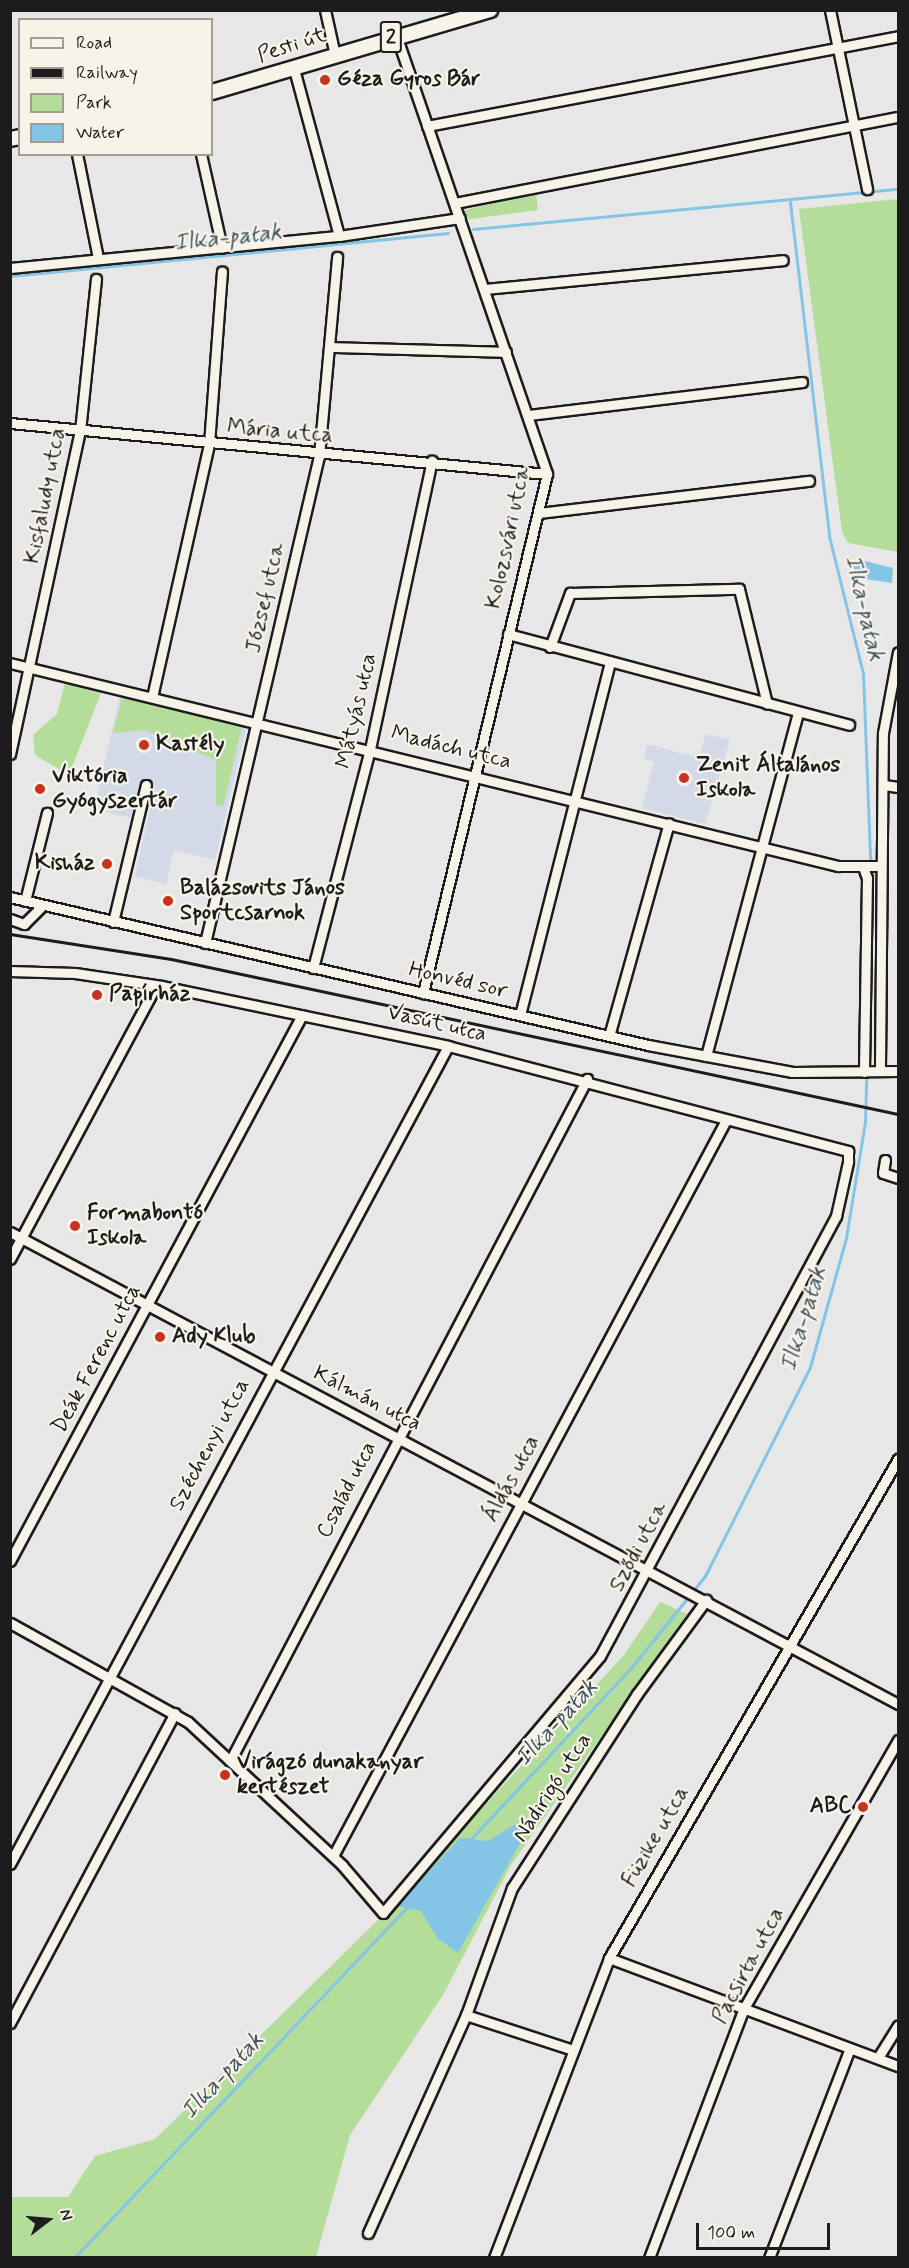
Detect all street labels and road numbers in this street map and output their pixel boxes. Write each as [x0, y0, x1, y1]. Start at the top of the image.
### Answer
road number: 2 [379, 19, 403, 55]
street label: Pesti út [254, 22, 330, 70]
street label: Mária utca [227, 414, 333, 450]
street label: Kisfaludy utca [20, 426, 72, 566]
street label: Kolozsvári utca [481, 465, 537, 611]
street label: József utca [241, 541, 291, 655]
street label: Mátyás utca [330, 648, 384, 774]
street label: Madách utca [388, 720, 514, 776]
street label: Honvéd sor [407, 957, 509, 1005]
street label: Vasút utca [382, 999, 492, 1049]
street label: Deák Ferenc utca [46, 1278, 148, 1440]
street label: Kálmán utca [306, 1359, 428, 1439]
street label: Széchenyi utca [165, 1376, 255, 1514]
street label: Áldás utca [477, 1428, 547, 1530]
street label: Család utca [310, 1434, 384, 1546]
street label: Sződi utca [604, 1497, 674, 1597]
street label: Nádirigó utca [508, 1729, 598, 1847]
street label: Füzike utca [617, 1783, 695, 1891]
street label: Pacsirta utca [707, 1903, 791, 2029]

